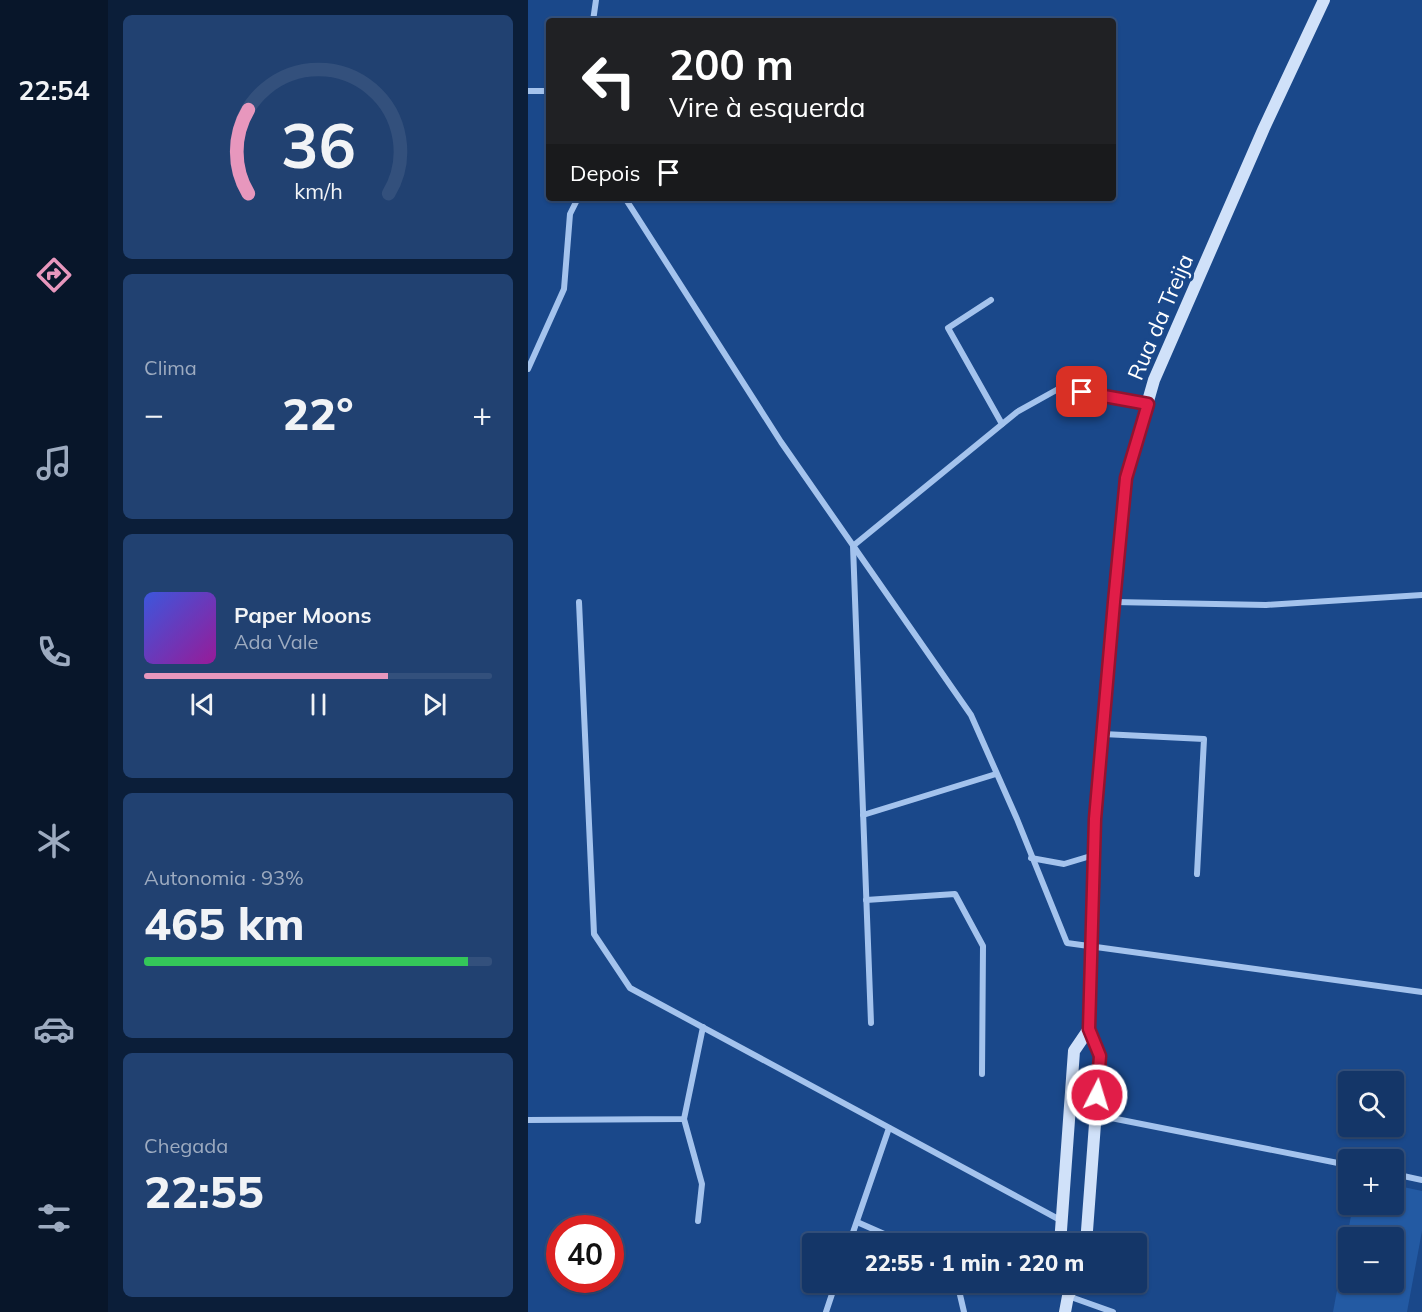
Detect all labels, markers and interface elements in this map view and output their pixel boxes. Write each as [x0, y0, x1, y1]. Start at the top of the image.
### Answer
text: 200 m [669, 38, 794, 91]
icon: left [570, 42, 648, 120]
text: 22:54 [18, 73, 90, 107]
text: Vire à esquerda [669, 90, 865, 124]
text: 36 [281, 105, 355, 184]
icon: arrive [652, 156, 685, 189]
text: Depois [570, 159, 640, 187]
text: km/h [294, 178, 342, 205]
street label: Rua da Treija [1121, 250, 1199, 384]
icon: directions [33, 254, 75, 296]
text: Clima [144, 355, 197, 380]
pin [1056, 366, 1107, 417]
icon: arrive [1065, 375, 1098, 408]
text: 22° [282, 385, 354, 441]
text: − [144, 393, 164, 434]
text: + [472, 393, 492, 434]
icon: music [33, 442, 75, 484]
text: Paper Moons [234, 601, 372, 629]
text: Ada Vale [234, 629, 318, 654]
icon: phone [33, 631, 75, 673]
icon: previous [186, 688, 219, 721]
icon: pause [302, 688, 335, 721]
icon: next [418, 688, 451, 721]
icon: climate [33, 820, 75, 862]
text: Autonomia · 93% [144, 865, 304, 890]
text: 465 km [144, 895, 305, 951]
icon: car [33, 1008, 75, 1050]
position arrow [1065, 1063, 1129, 1127]
map controls [1338, 1071, 1404, 1293]
button: search [1338, 1071, 1404, 1137]
text: Chegada [144, 1133, 228, 1158]
button: + [1338, 1149, 1404, 1215]
text: 22:55 [144, 1163, 264, 1219]
icon: filters [33, 1197, 75, 1239]
speed limit sign: 40 [546, 1215, 624, 1293]
button: − [1338, 1227, 1404, 1293]
text: 22:55 · 1 min · 220 m [865, 1249, 1084, 1277]

